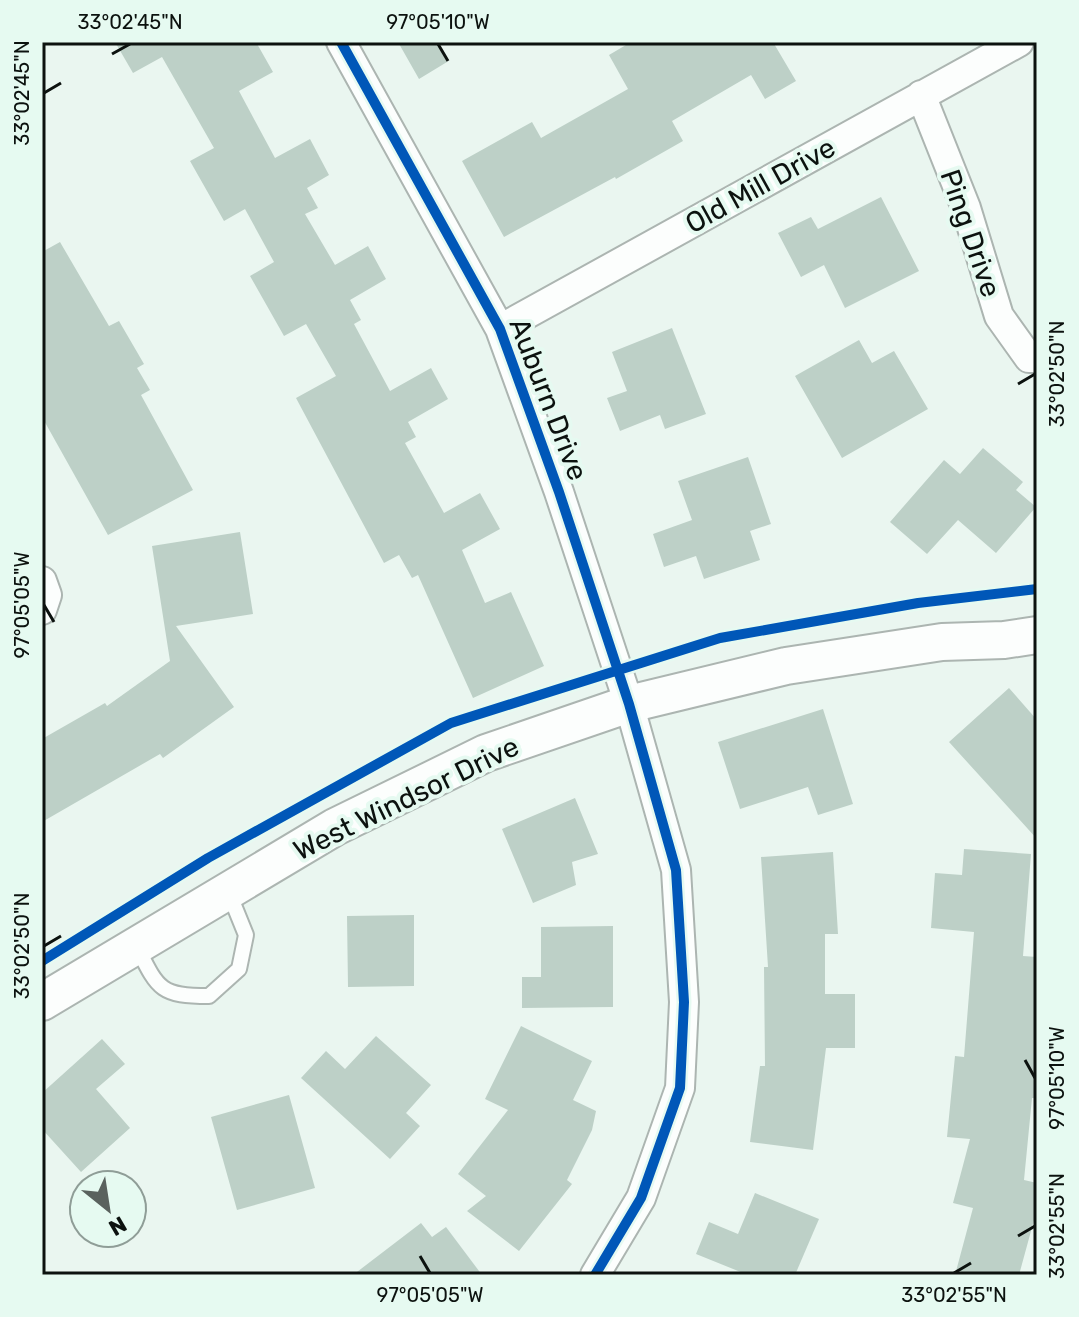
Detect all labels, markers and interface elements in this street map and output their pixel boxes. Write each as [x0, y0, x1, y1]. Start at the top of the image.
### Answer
text: 33°02'45"N [77, 10, 183, 34]
text: 97°05'10"W [386, 10, 490, 34]
text: 33°02'45"N [10, 40, 34, 146]
street label: Old Mill Drive [680, 131, 841, 240]
street label: Ping Drive [933, 165, 1008, 301]
street label: Auburn Drive [503, 314, 595, 485]
text: 33°02'50"N [1045, 321, 1069, 427]
text: 97°05'05"W [10, 552, 34, 658]
street label: West Windsor Drive [288, 730, 524, 867]
text: 33°02'50"N [10, 893, 34, 999]
text: 97°05'10"W [1045, 1026, 1069, 1130]
north arrow [68, 1169, 148, 1249]
text: 33°02'55"N [1045, 1173, 1069, 1279]
text: N [104, 1210, 131, 1242]
text: 97°05'05"W [377, 1283, 483, 1307]
text: 33°02'55"N [901, 1283, 1007, 1307]

